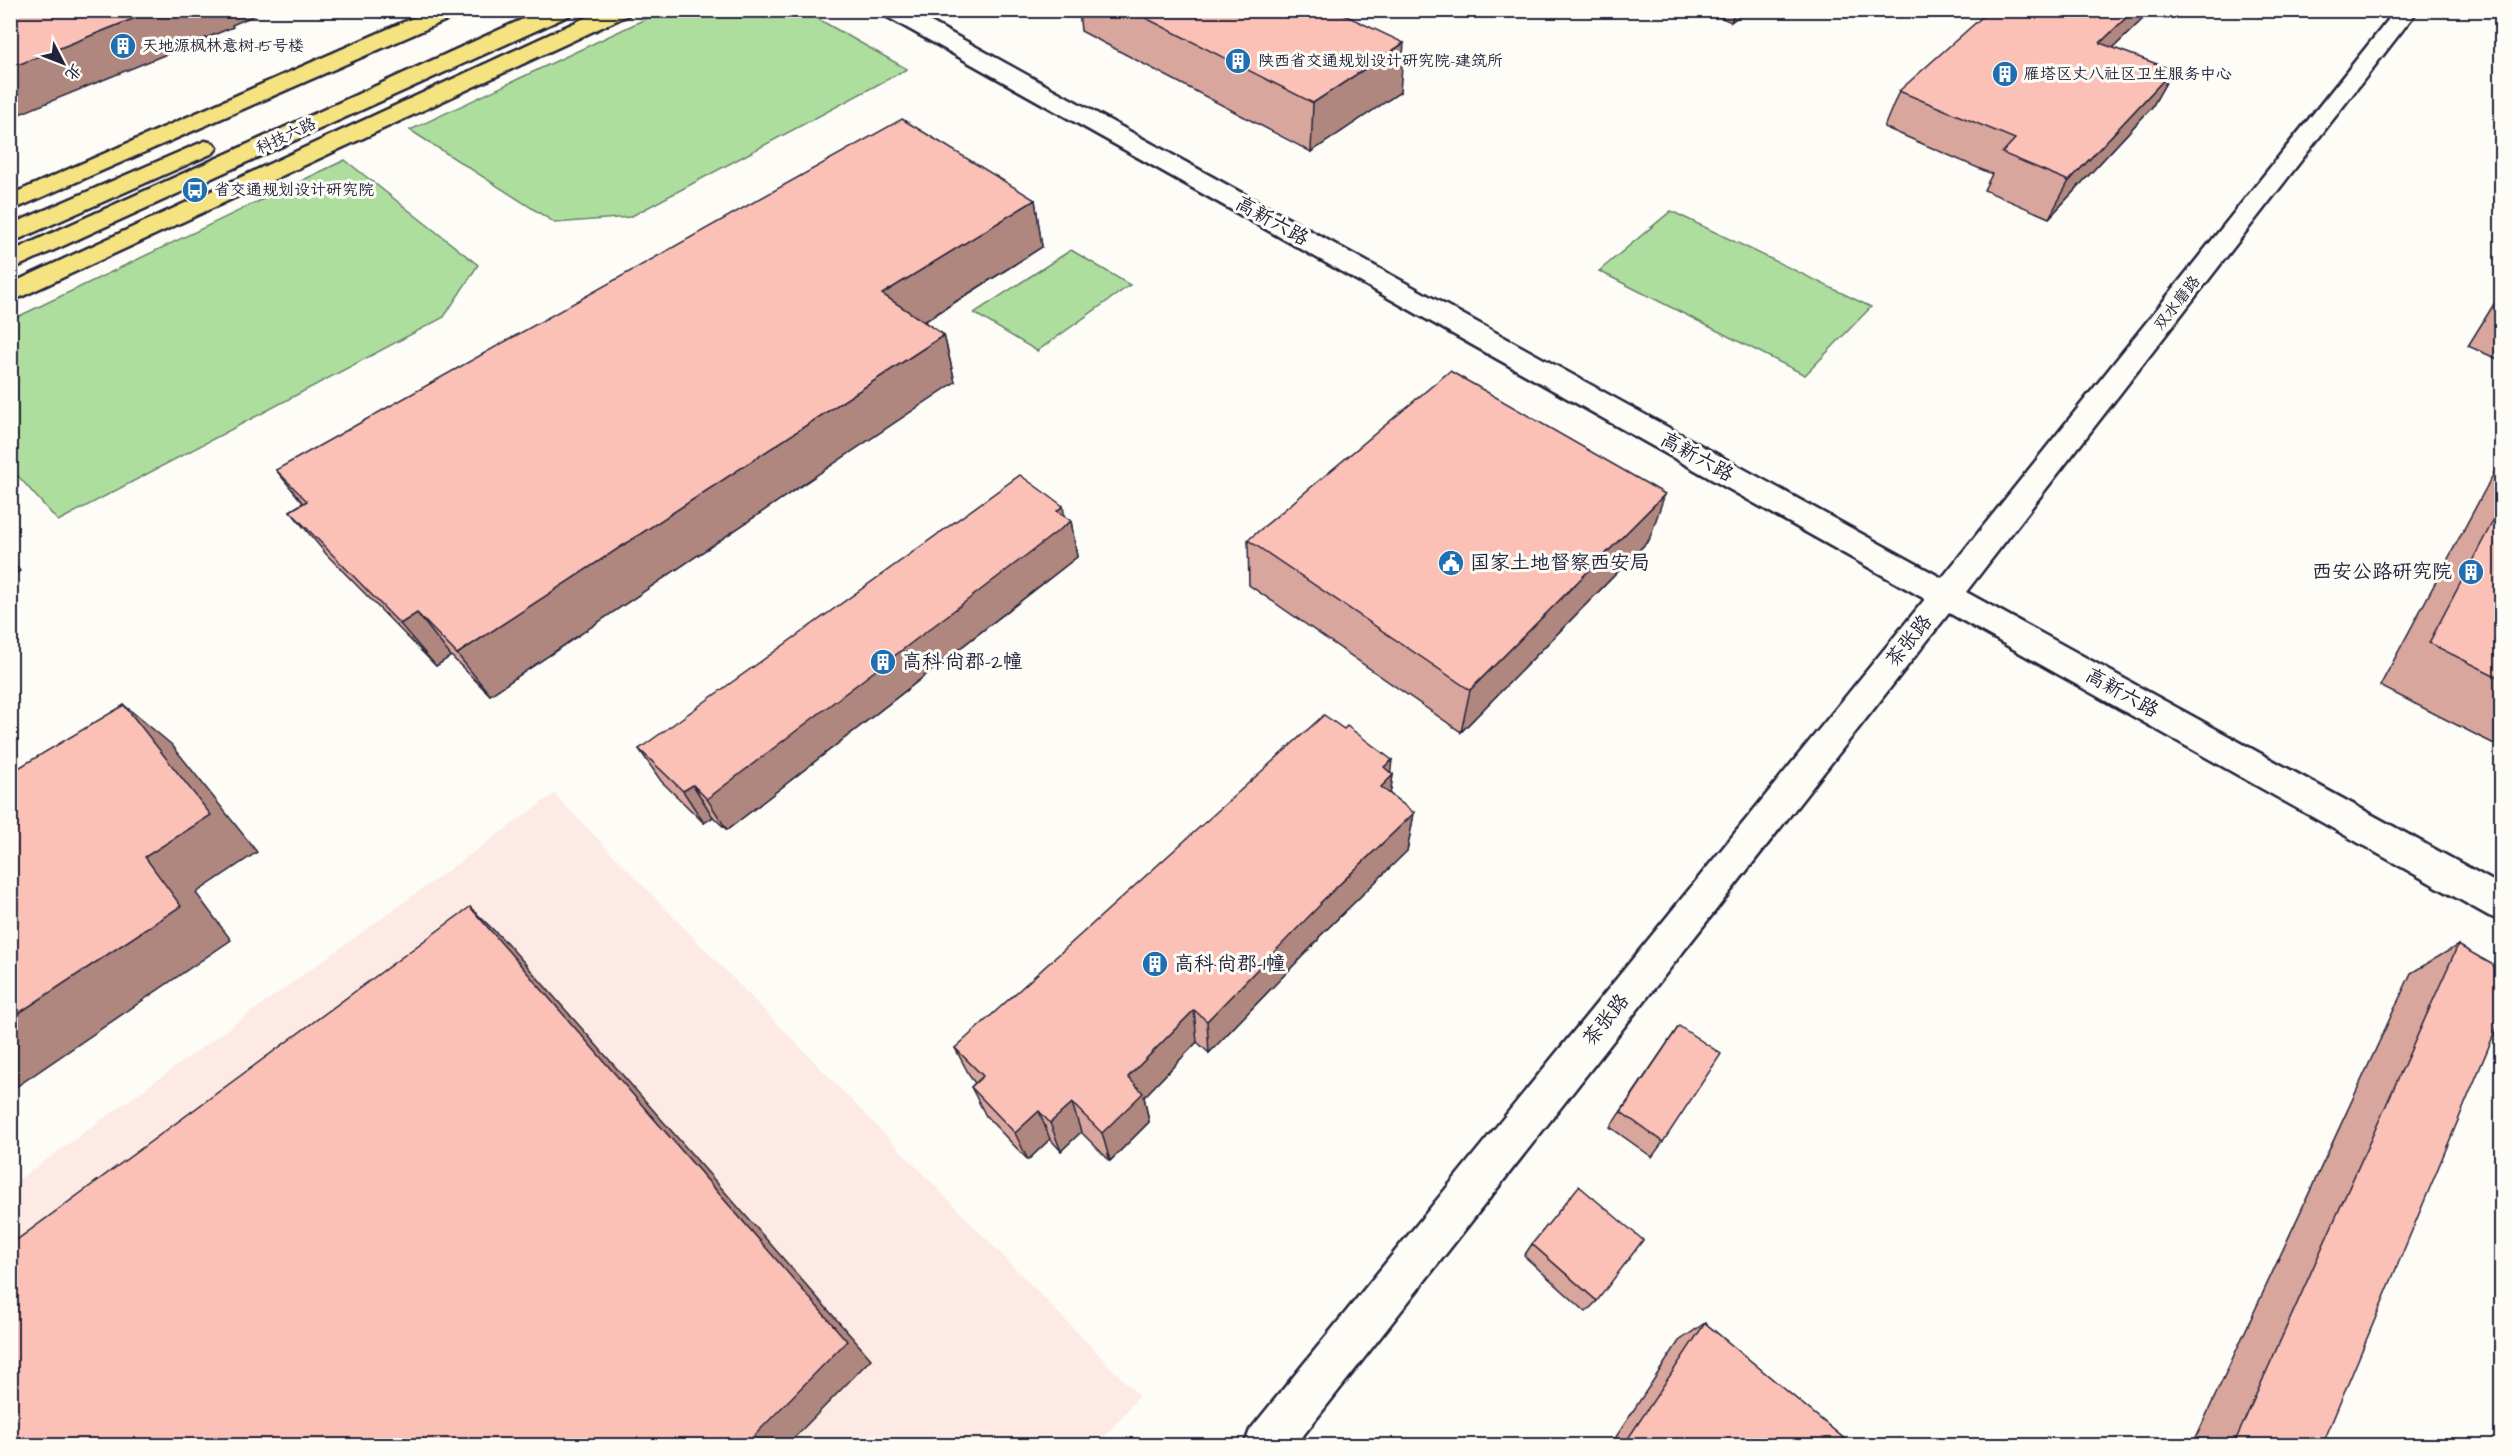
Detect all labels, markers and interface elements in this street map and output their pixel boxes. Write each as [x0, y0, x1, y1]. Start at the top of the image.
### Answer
building icon: 天地源枫林意树-15号楼 [108, 31, 138, 61]
north arrow [33, 33, 93, 93]
place label: 天地源枫林意树-15号楼 [142, 35, 304, 57]
building icon: 陕西省交通规划设计研究院-建筑所 [1223, 46, 1253, 76]
place label: 陕西省交通规划设计研究院-建筑所 [1258, 50, 1503, 72]
text: 北 [60, 59, 87, 86]
building icon: 雁塔区丈八社区卫生服务中心 [1990, 59, 2020, 89]
place label: 雁塔区丈八社区卫生服务中心 [2024, 63, 2232, 85]
street label: 科技六路 [252, 113, 320, 159]
bus stop icon: 省交通规划设计研究院 [180, 175, 210, 205]
place label: 省交通规划设计研究院 [214, 179, 374, 201]
street label: 高新六路 [1230, 189, 1315, 253]
street label: 双水磨路 [2149, 271, 2205, 335]
street label: 高新六路 [1655, 425, 1740, 489]
public building icon: 国家土地督察西安局 [1436, 548, 1466, 578]
place label: 国家土地督察西安局 [1470, 549, 1650, 577]
building icon: 西安公路研究院 [2456, 557, 2486, 587]
place label: 西安公路研究院 [2312, 558, 2452, 586]
street label: 茶张路 [1879, 608, 1939, 673]
building icon: 高科·尚郡-2幢 [868, 647, 898, 677]
place label: 高科·尚郡-2幢 [902, 648, 1022, 676]
street label: 高新六路 [2080, 661, 2165, 725]
building icon: 高科·尚郡-1幢 [1140, 949, 1170, 979]
place label: 高科·尚郡-1幢 [1174, 950, 1286, 978]
street label: 茶张路 [1576, 987, 1636, 1052]

